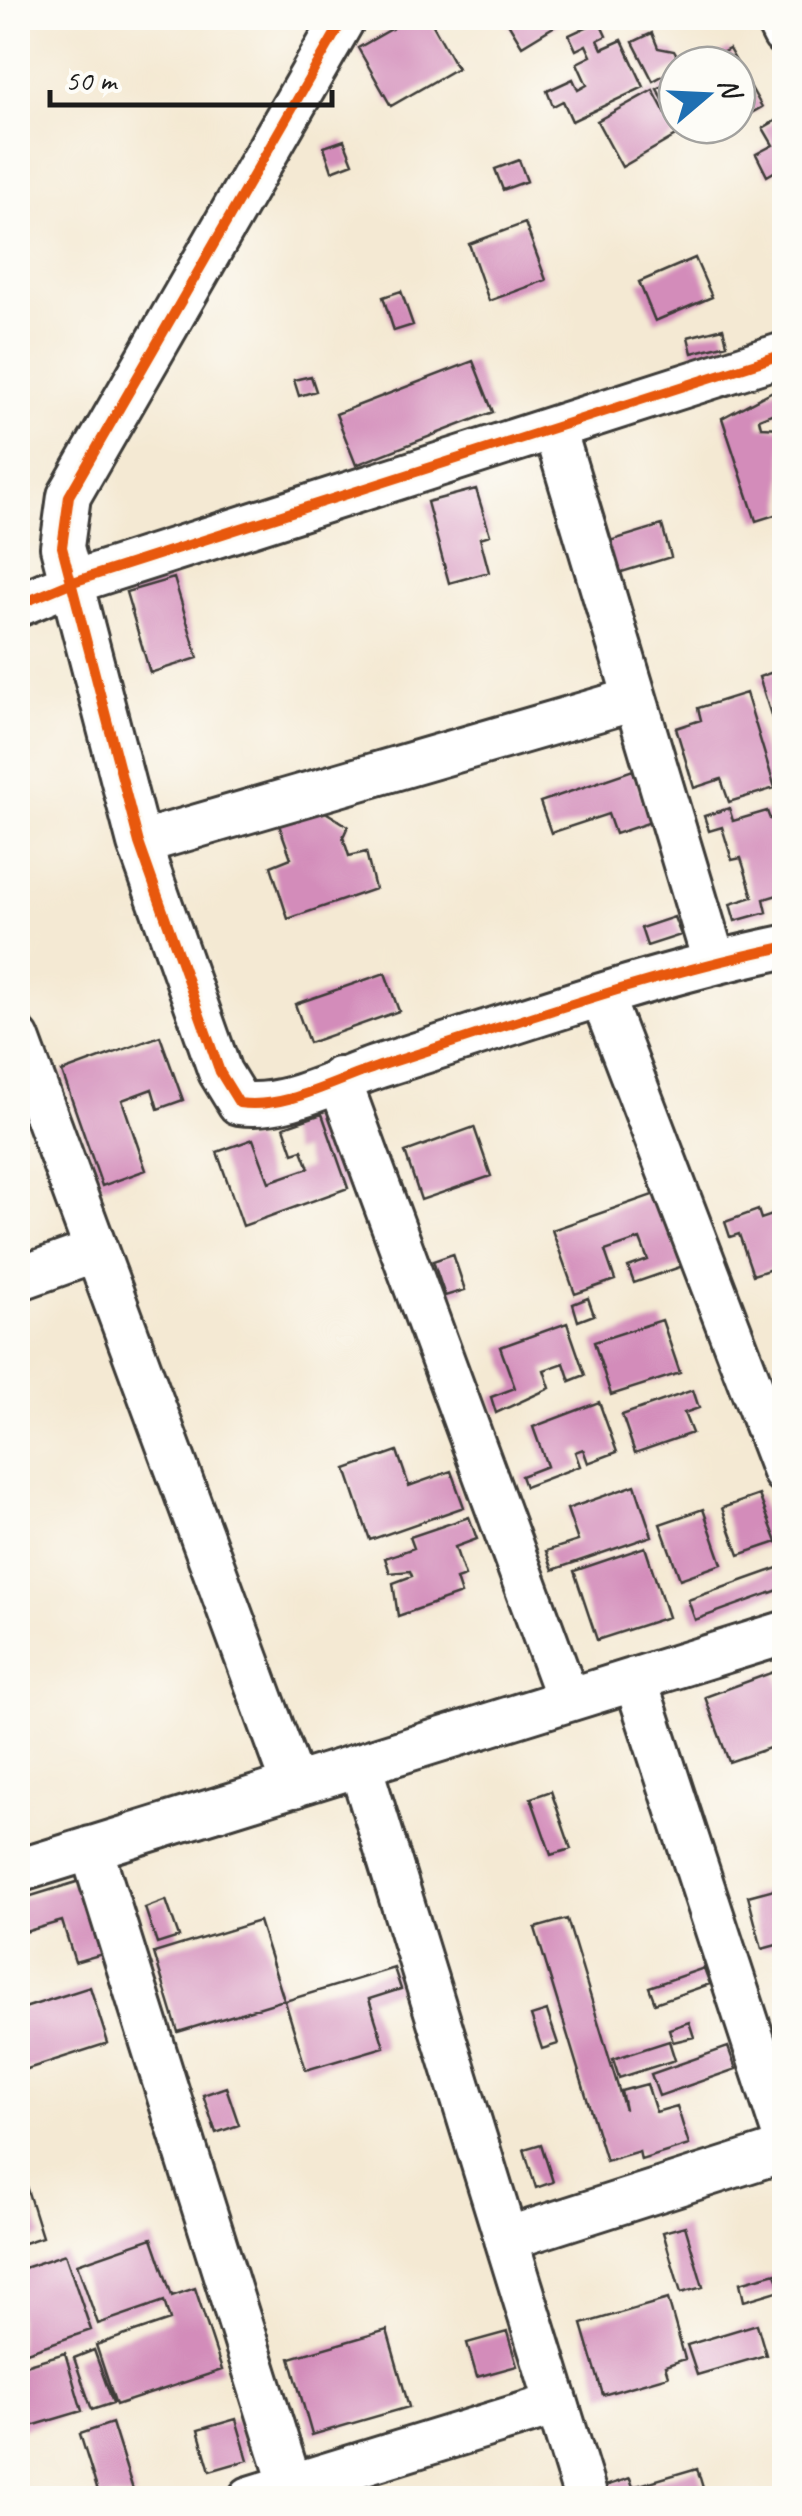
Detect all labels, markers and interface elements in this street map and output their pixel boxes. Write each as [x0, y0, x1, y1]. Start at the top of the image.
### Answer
scale bar [50, 45, 332, 107]
north arrow [657, 45, 757, 145]
text: 50 m [65, 61, 118, 99]
text: N [711, 73, 751, 105]

